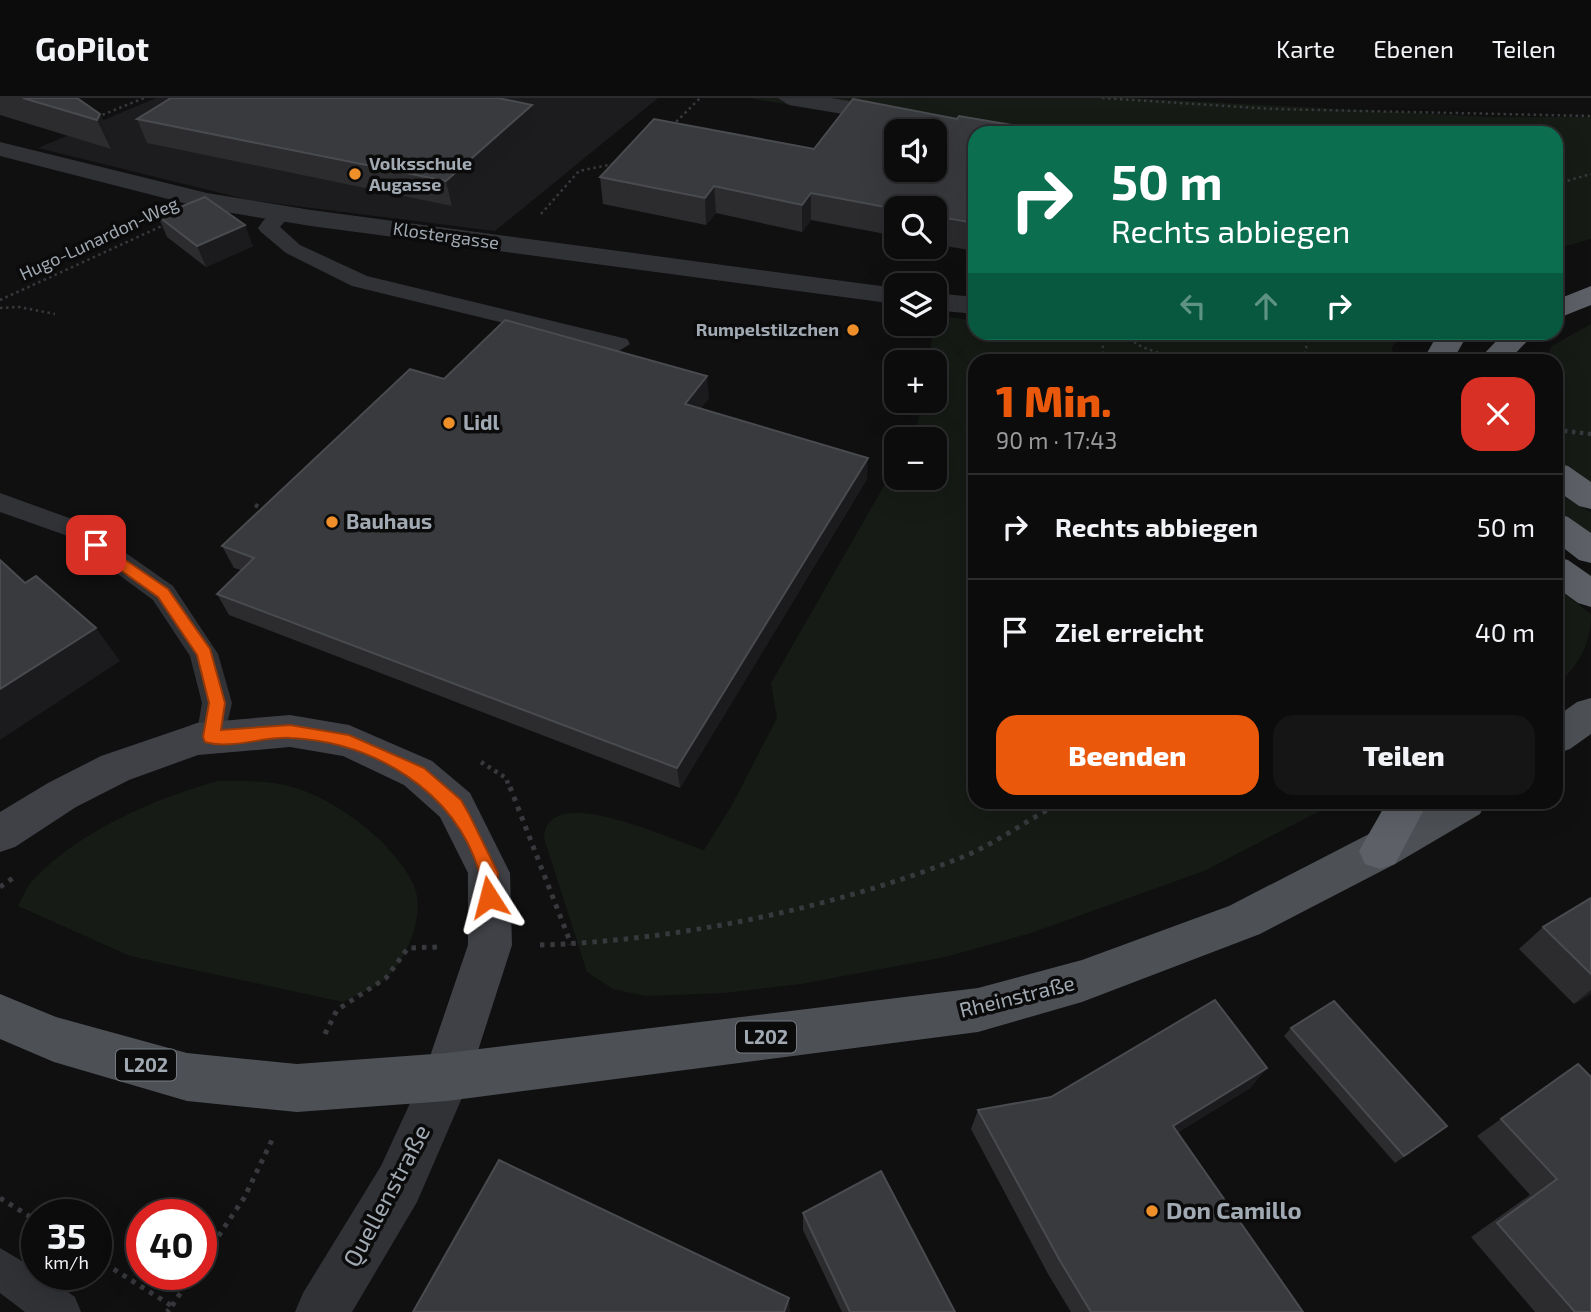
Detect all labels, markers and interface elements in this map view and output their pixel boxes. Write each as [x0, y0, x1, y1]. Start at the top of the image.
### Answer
text: GoPilot [35, 28, 149, 68]
text: Karte [1276, 34, 1335, 63]
text: Ebenen [1373, 34, 1454, 63]
text: Teilen [1492, 34, 1556, 63]
map controls [884, 119, 947, 490]
button: sound [884, 119, 947, 182]
text: 50 m [1111, 151, 1223, 210]
place label: Volksschule Augasse [369, 152, 472, 195]
icon: right [996, 154, 1087, 245]
marker: Volksschule Augasse [347, 166, 363, 182]
street label: Hugo-Lunardon-Weg [16, 192, 182, 285]
button: search [884, 196, 947, 259]
text: Rechts abbiegen [1111, 211, 1350, 249]
street label: Klostergasse [392, 217, 501, 253]
button: layers [884, 273, 947, 336]
icon: left [1174, 287, 1212, 325]
icon: ahead [1247, 287, 1285, 325]
icon: right [1320, 287, 1358, 325]
place label: Rumpelstilzchen [696, 318, 839, 340]
marker: Rumpelstilzchen [845, 322, 861, 338]
button: + [884, 350, 947, 413]
text: 1 Min. [996, 375, 1112, 425]
button: close [1461, 377, 1535, 451]
place label: Lidl [463, 409, 500, 434]
marker: Lidl [441, 415, 457, 431]
text: 90 m · 17:43 [996, 426, 1117, 454]
button: − [884, 427, 947, 490]
place label: Bauhaus [346, 508, 432, 533]
icon: right [996, 508, 1034, 546]
text: Rechts abbiegen [1055, 511, 1258, 542]
text: 50 m [1477, 511, 1535, 542]
marker: Bauhaus [324, 514, 340, 530]
pin [66, 515, 126, 575]
icon: arrive [77, 526, 115, 564]
icon: arrive [996, 613, 1034, 651]
text: Ziel erreicht [1055, 616, 1204, 647]
text: 40 m [1475, 616, 1535, 647]
button: Beenden [996, 715, 1259, 795]
button: Teilen [1273, 715, 1535, 795]
position arrow [452, 860, 526, 934]
street label: Rheinstraße [956, 969, 1077, 1022]
road number: L202 [736, 1021, 796, 1052]
road number: L202 [116, 1049, 176, 1080]
street label: Quellenstraße [336, 1119, 435, 1271]
place label: Don Camillo [1166, 1195, 1302, 1224]
speed limit sign: 40 [126, 1199, 217, 1290]
marker: Don Camillo [1144, 1203, 1160, 1219]
text: 35 [47, 1214, 86, 1256]
text: km/h [44, 1251, 89, 1273]

